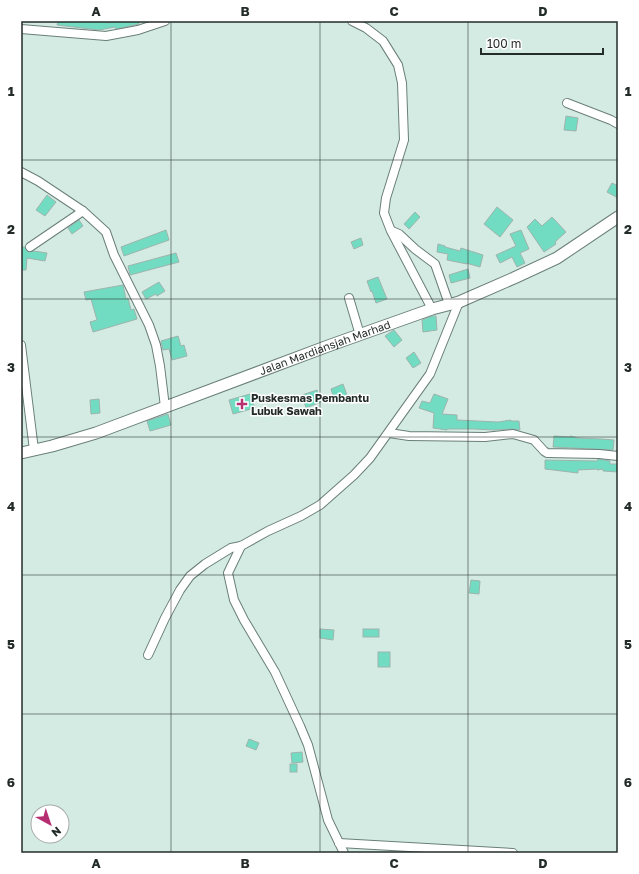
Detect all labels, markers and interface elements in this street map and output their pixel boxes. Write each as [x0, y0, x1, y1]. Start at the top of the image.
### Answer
text: A [91, 3, 101, 19]
text: B [240, 3, 250, 19]
text: C [389, 3, 399, 19]
text: D [538, 3, 548, 19]
scale bar [481, 30, 603, 56]
text: 100 m [487, 36, 521, 51]
text: 1 [8, 83, 15, 99]
text: 1 [625, 83, 632, 99]
text: 2 [7, 221, 15, 237]
text: 2 [624, 221, 632, 237]
street label: Jalan Mardiansjah Marhad [258, 317, 392, 377]
text: 3 [7, 359, 15, 375]
text: 3 [624, 359, 632, 375]
place label: Puskesmas Pembantu Lubuk Sawah [251, 391, 369, 417]
marker: Puskesmas Pembantu Lubuk Sawah [236, 398, 248, 410]
text: 4 [7, 498, 15, 514]
text: 4 [624, 498, 632, 514]
text: 5 [7, 636, 15, 652]
text: 5 [624, 636, 632, 652]
text: 6 [7, 774, 15, 790]
text: 6 [624, 774, 632, 790]
north arrow [30, 804, 70, 844]
text: N [49, 824, 64, 840]
text: A [91, 855, 101, 871]
text: B [240, 855, 250, 871]
text: C [389, 855, 399, 871]
text: D [538, 855, 548, 871]

